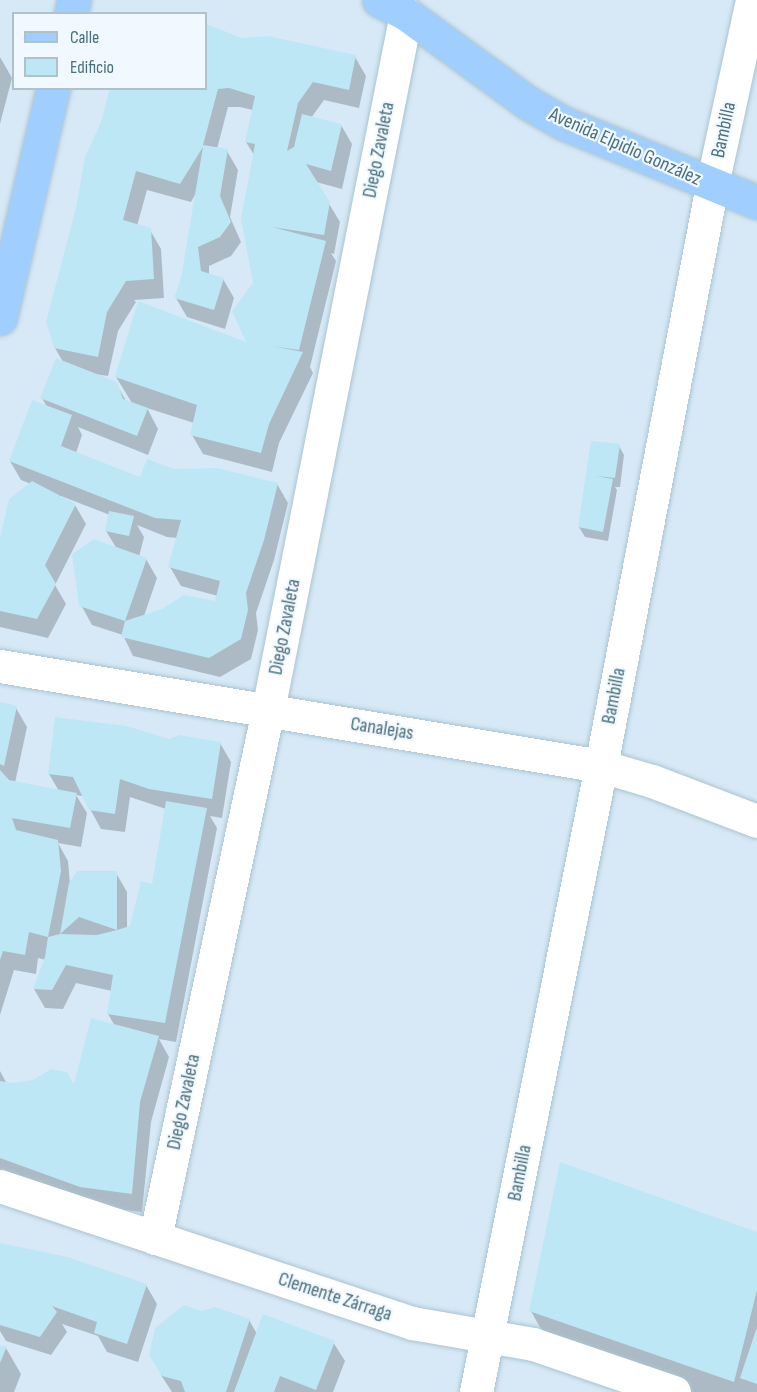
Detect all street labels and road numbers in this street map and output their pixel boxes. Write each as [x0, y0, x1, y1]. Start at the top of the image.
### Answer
street label: Diego Zavaleta [358, 100, 400, 200]
street label: Bambilla [706, 100, 742, 160]
street label: Avenida Elpidio González [545, 103, 705, 191]
street label: Diego Zavaleta [264, 577, 306, 677]
street label: Bambilla [597, 666, 631, 726]
street label: Canalejas [349, 712, 415, 746]
street label: Diego Zavaleta [162, 1052, 206, 1152]
street label: Bambilla [503, 1143, 537, 1203]
street label: Clemente Zárraga [275, 1267, 395, 1327]

